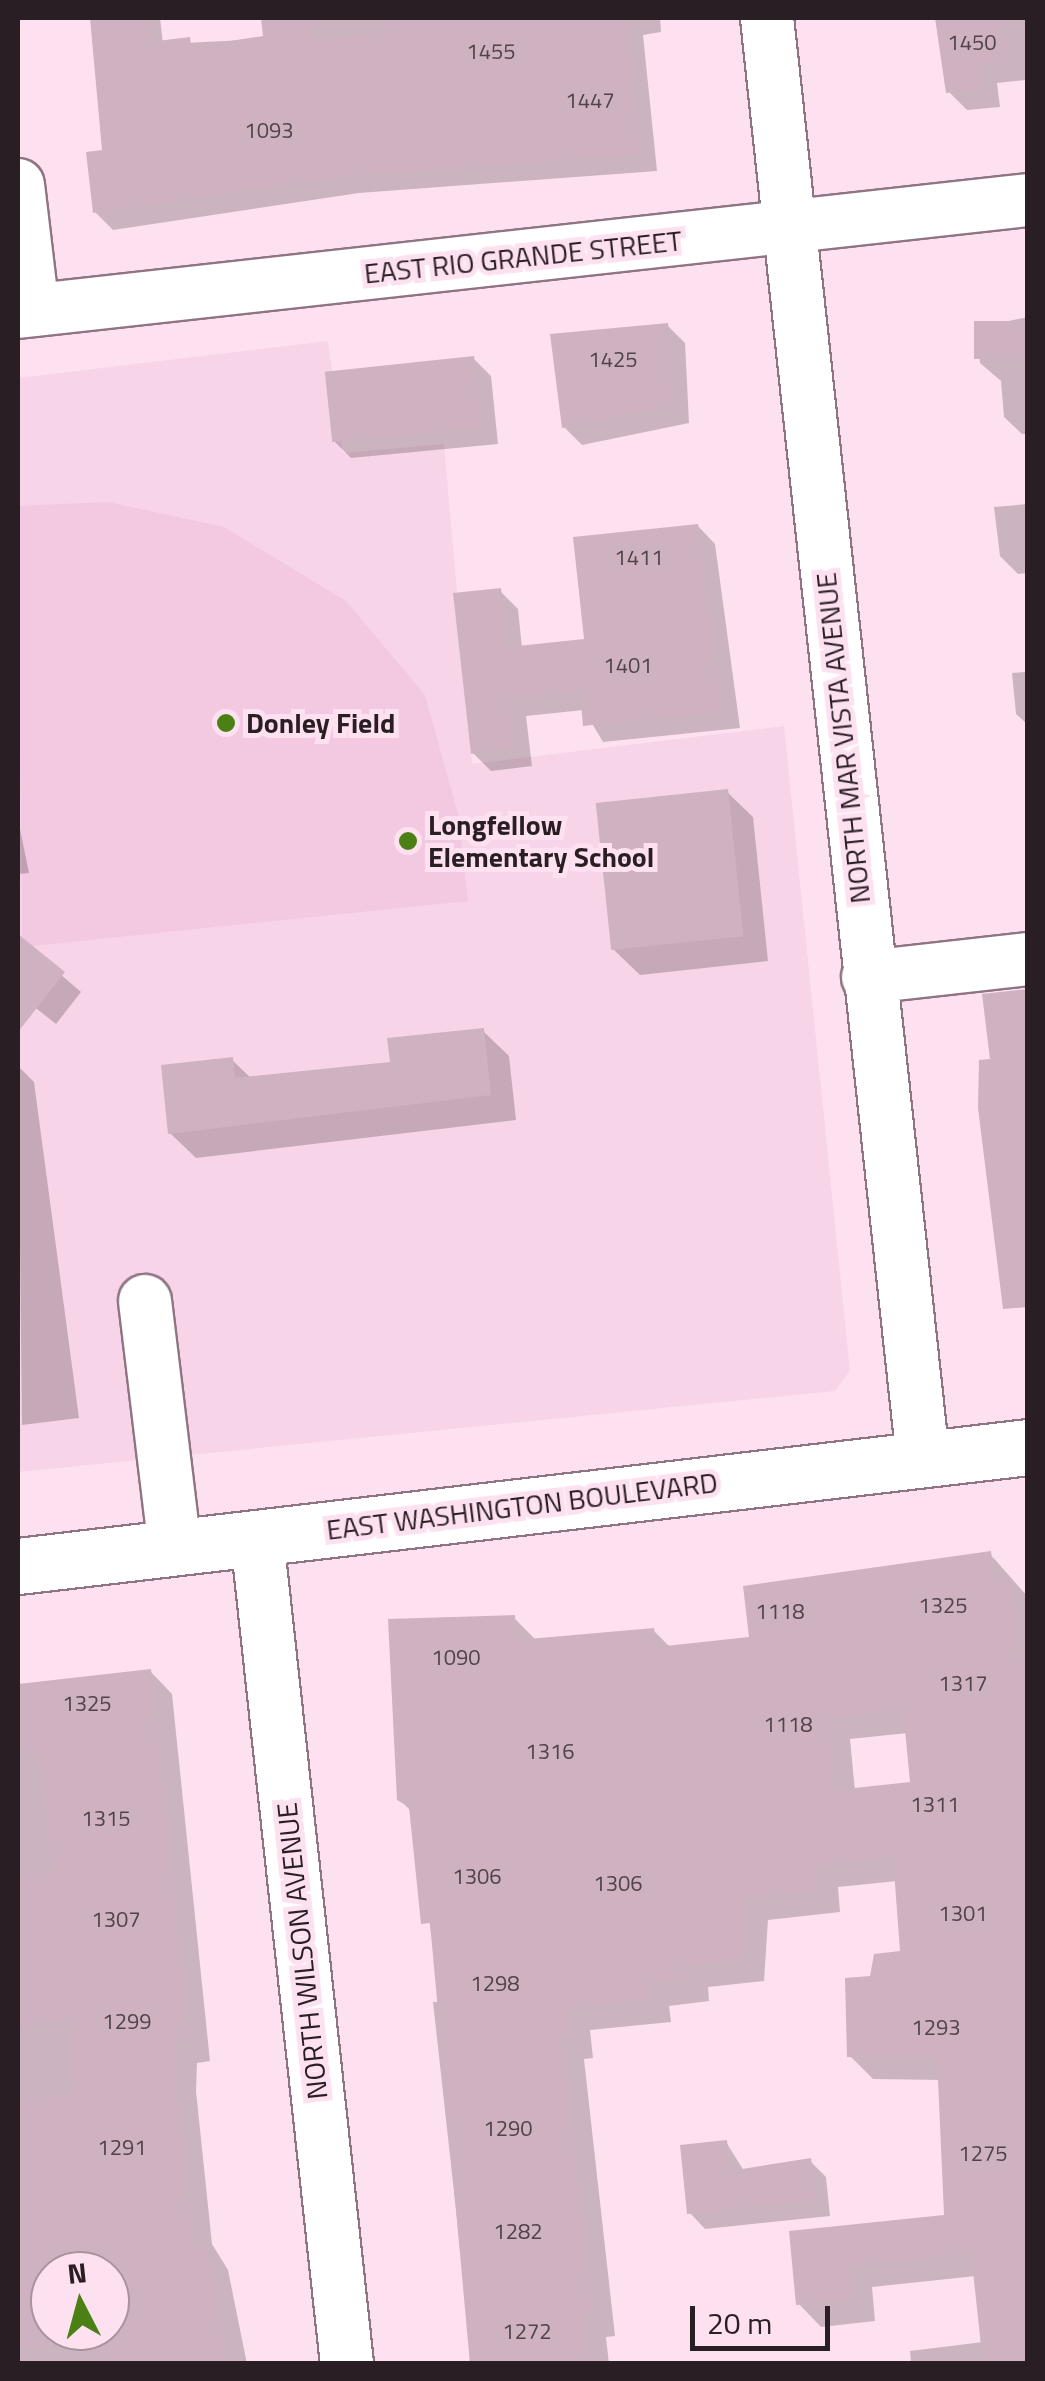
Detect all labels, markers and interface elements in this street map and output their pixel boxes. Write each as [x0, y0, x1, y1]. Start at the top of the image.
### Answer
house number: 1450 [947, 30, 997, 56]
house number: 1455 [466, 39, 516, 65]
house number: 1447 [565, 88, 615, 114]
house number: 1093 [244, 118, 294, 144]
street label: EAST RIO GRANDE STREET [362, 224, 684, 290]
house number: 1425 [588, 347, 638, 373]
house number: 1411 [614, 545, 664, 571]
street label: NORTH MAR VISTA AVENUE [809, 571, 877, 905]
house number: 1401 [603, 653, 653, 679]
place label: Donley Field [246, 706, 395, 740]
marker: Donley Field [215, 712, 237, 734]
place label: Longfellow Elementary School [428, 808, 654, 874]
marker: Longfellow Elementary School [397, 830, 419, 852]
street label: EAST WASHINGTON BOULEVARD [325, 1465, 719, 1547]
house number: 1325 [918, 1593, 968, 1619]
house number: 1118 [755, 1599, 805, 1625]
house number: 1090 [431, 1645, 481, 1671]
house number: 1317 [938, 1671, 988, 1697]
house number: 1325 [62, 1691, 112, 1717]
house number: 1118 [763, 1712, 813, 1738]
house number: 1316 [525, 1739, 575, 1765]
house number: 1311 [910, 1792, 960, 1818]
street label: NORTH WILSON AVENUE [270, 1801, 334, 2101]
house number: 1315 [81, 1806, 131, 1832]
house number: 1306 [452, 1864, 502, 1890]
house number: 1306 [593, 1871, 643, 1897]
house number: 1301 [938, 1901, 988, 1927]
house number: 1307 [91, 1907, 141, 1933]
house number: 1298 [470, 1971, 520, 1997]
house number: 1299 [102, 2009, 152, 2035]
house number: 1293 [911, 2015, 961, 2041]
house number: 1290 [483, 2116, 533, 2142]
house number: 1291 [97, 2135, 147, 2161]
house number: 1275 [958, 2141, 1008, 2167]
house number: 1282 [493, 2219, 543, 2245]
text: N [65, 2250, 89, 2295]
north arrow [30, 2251, 130, 2351]
scale bar [695, 2286, 835, 2348]
text: 20 m [707, 2300, 772, 2346]
house number: 1272 [502, 2319, 552, 2345]

